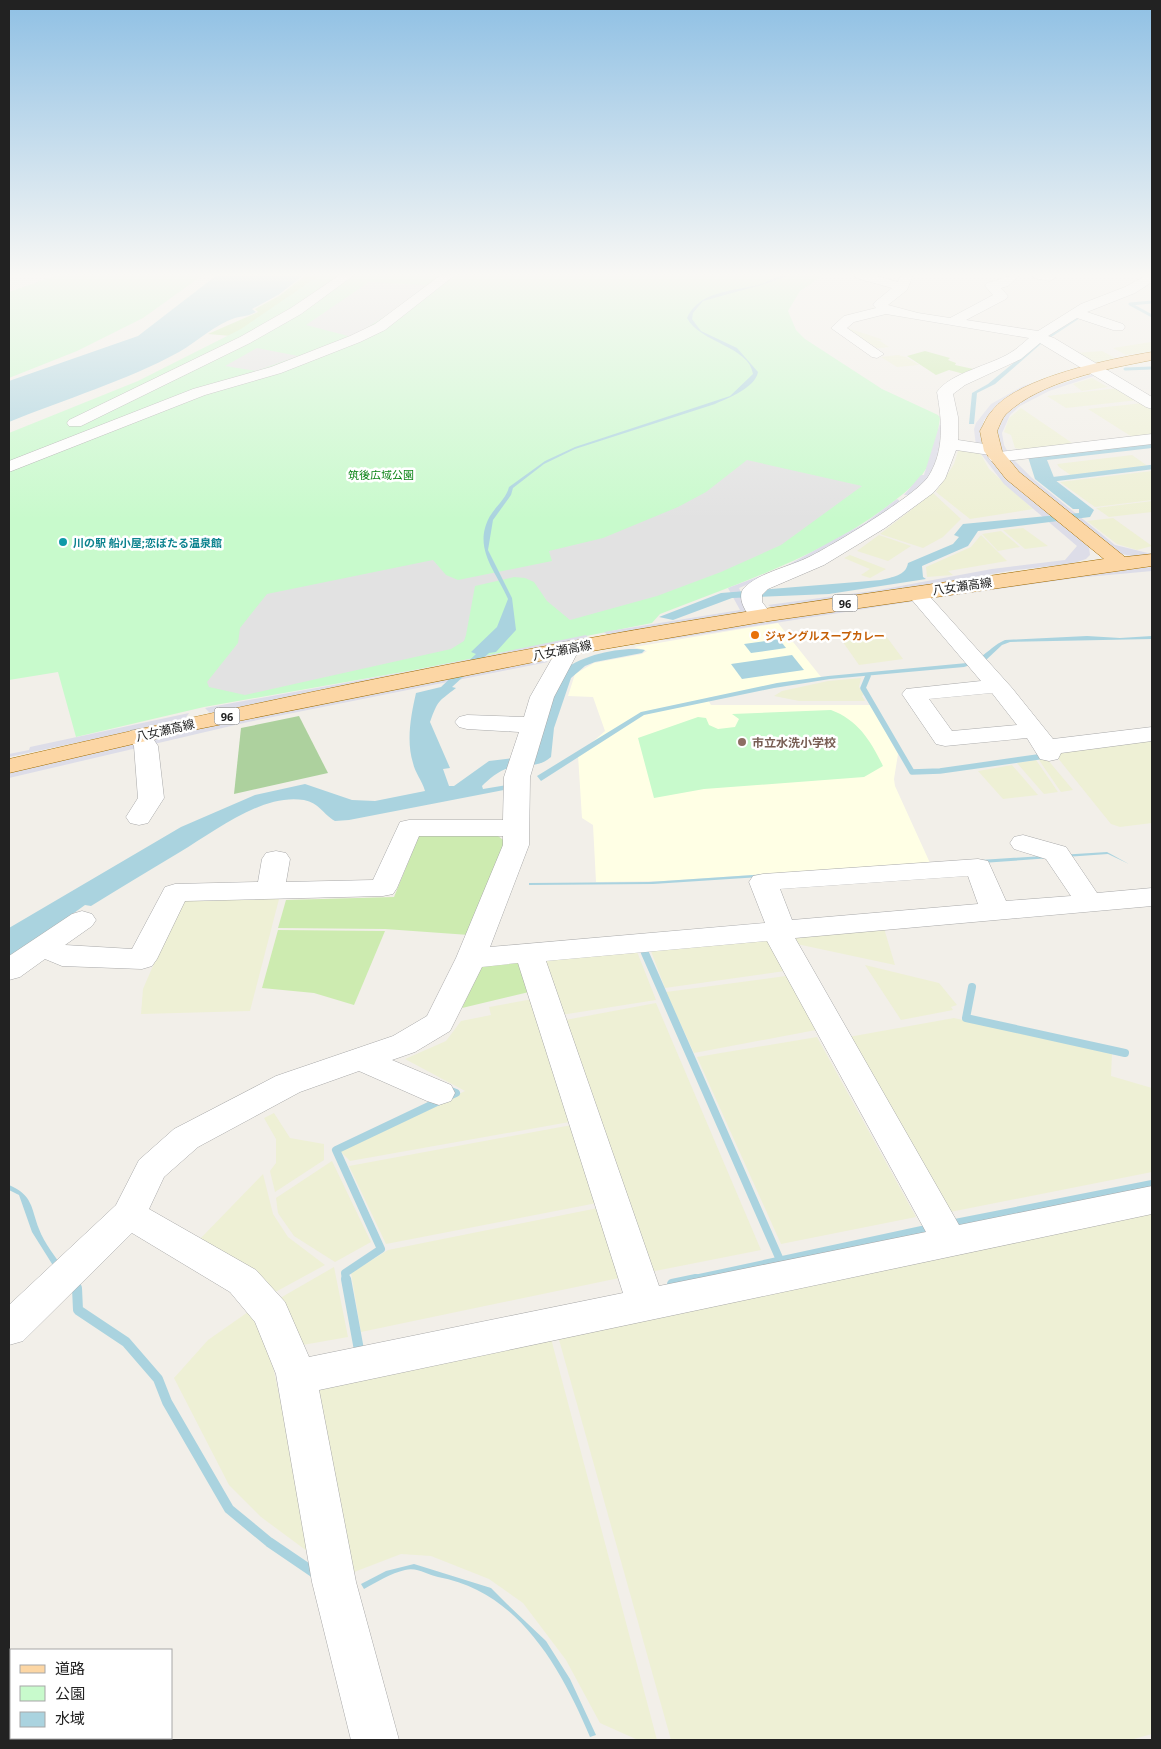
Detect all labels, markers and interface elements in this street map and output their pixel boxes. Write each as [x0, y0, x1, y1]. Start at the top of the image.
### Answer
park label: 筑後広域公園 [348, 467, 414, 482]
place label: 川の駅 船小屋;恋ぼたる温泉館 [73, 535, 222, 550]
marker: 川の駅 船小屋;恋ぼたる温泉館 [57, 536, 69, 548]
street label: 八女瀬高線 [931, 573, 993, 599]
road number: 96 [832, 594, 858, 612]
place label: ジャングルスープカレー [765, 628, 885, 643]
marker: ジャングルスープカレー [749, 629, 761, 641]
street label: 八女瀬高線 [531, 636, 593, 664]
road number: 96 [214, 708, 240, 724]
street label: 八女瀬高線 [134, 715, 196, 745]
place label: 市立水洗小学校 [752, 734, 836, 751]
marker: 市立水洗小学校 [736, 736, 748, 748]
legend [10, 1649, 172, 1739]
text: 道路 [55, 1658, 85, 1678]
text: 公園 [55, 1683, 85, 1703]
text: 水域 [55, 1708, 85, 1728]

